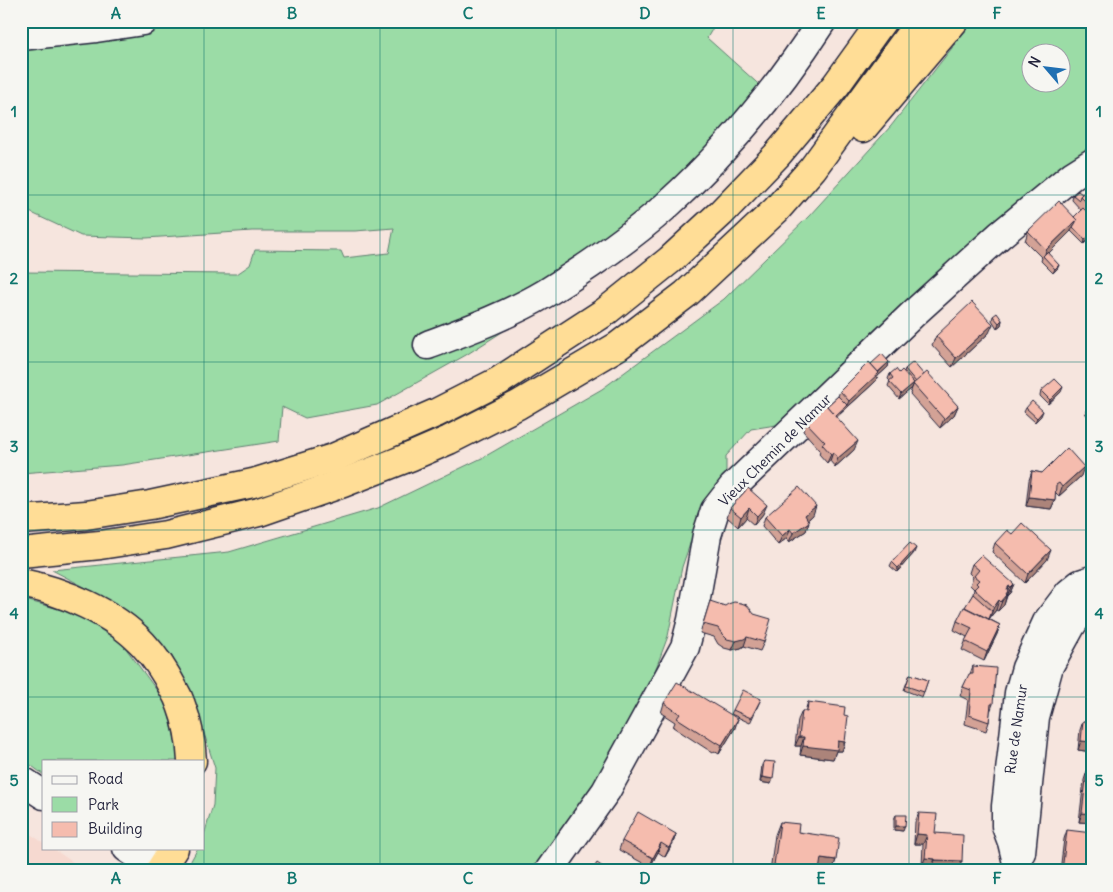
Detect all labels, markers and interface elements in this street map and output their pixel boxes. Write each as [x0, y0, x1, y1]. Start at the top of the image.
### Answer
text: A [111, 3, 121, 23]
text: B [287, 3, 298, 23]
text: C [463, 3, 474, 23]
text: D [639, 3, 651, 23]
text: E [816, 3, 826, 23]
text: F [992, 3, 1002, 23]
north arrow [1020, 42, 1070, 92]
text: N [1024, 53, 1045, 70]
text: 1 [11, 101, 17, 121]
text: 1 [1096, 101, 1102, 121]
text: 2 [10, 268, 19, 288]
text: 2 [1095, 268, 1104, 288]
street label: Vieux Chemin de Namur [715, 390, 835, 510]
text: 3 [9, 436, 19, 456]
text: 3 [1094, 436, 1104, 456]
text: 4 [9, 603, 19, 623]
text: 4 [1094, 603, 1104, 623]
street label: Rue de Namur [1001, 683, 1031, 775]
legend [42, 760, 205, 850]
text: Road [88, 769, 123, 788]
text: 5 [9, 770, 19, 790]
text: 5 [1094, 770, 1104, 790]
text: Park [88, 795, 119, 814]
text: Building [88, 819, 143, 838]
text: A [111, 868, 121, 888]
text: B [287, 868, 298, 888]
text: C [463, 868, 474, 888]
text: D [639, 868, 651, 888]
text: E [816, 868, 826, 888]
text: F [992, 868, 1002, 888]

